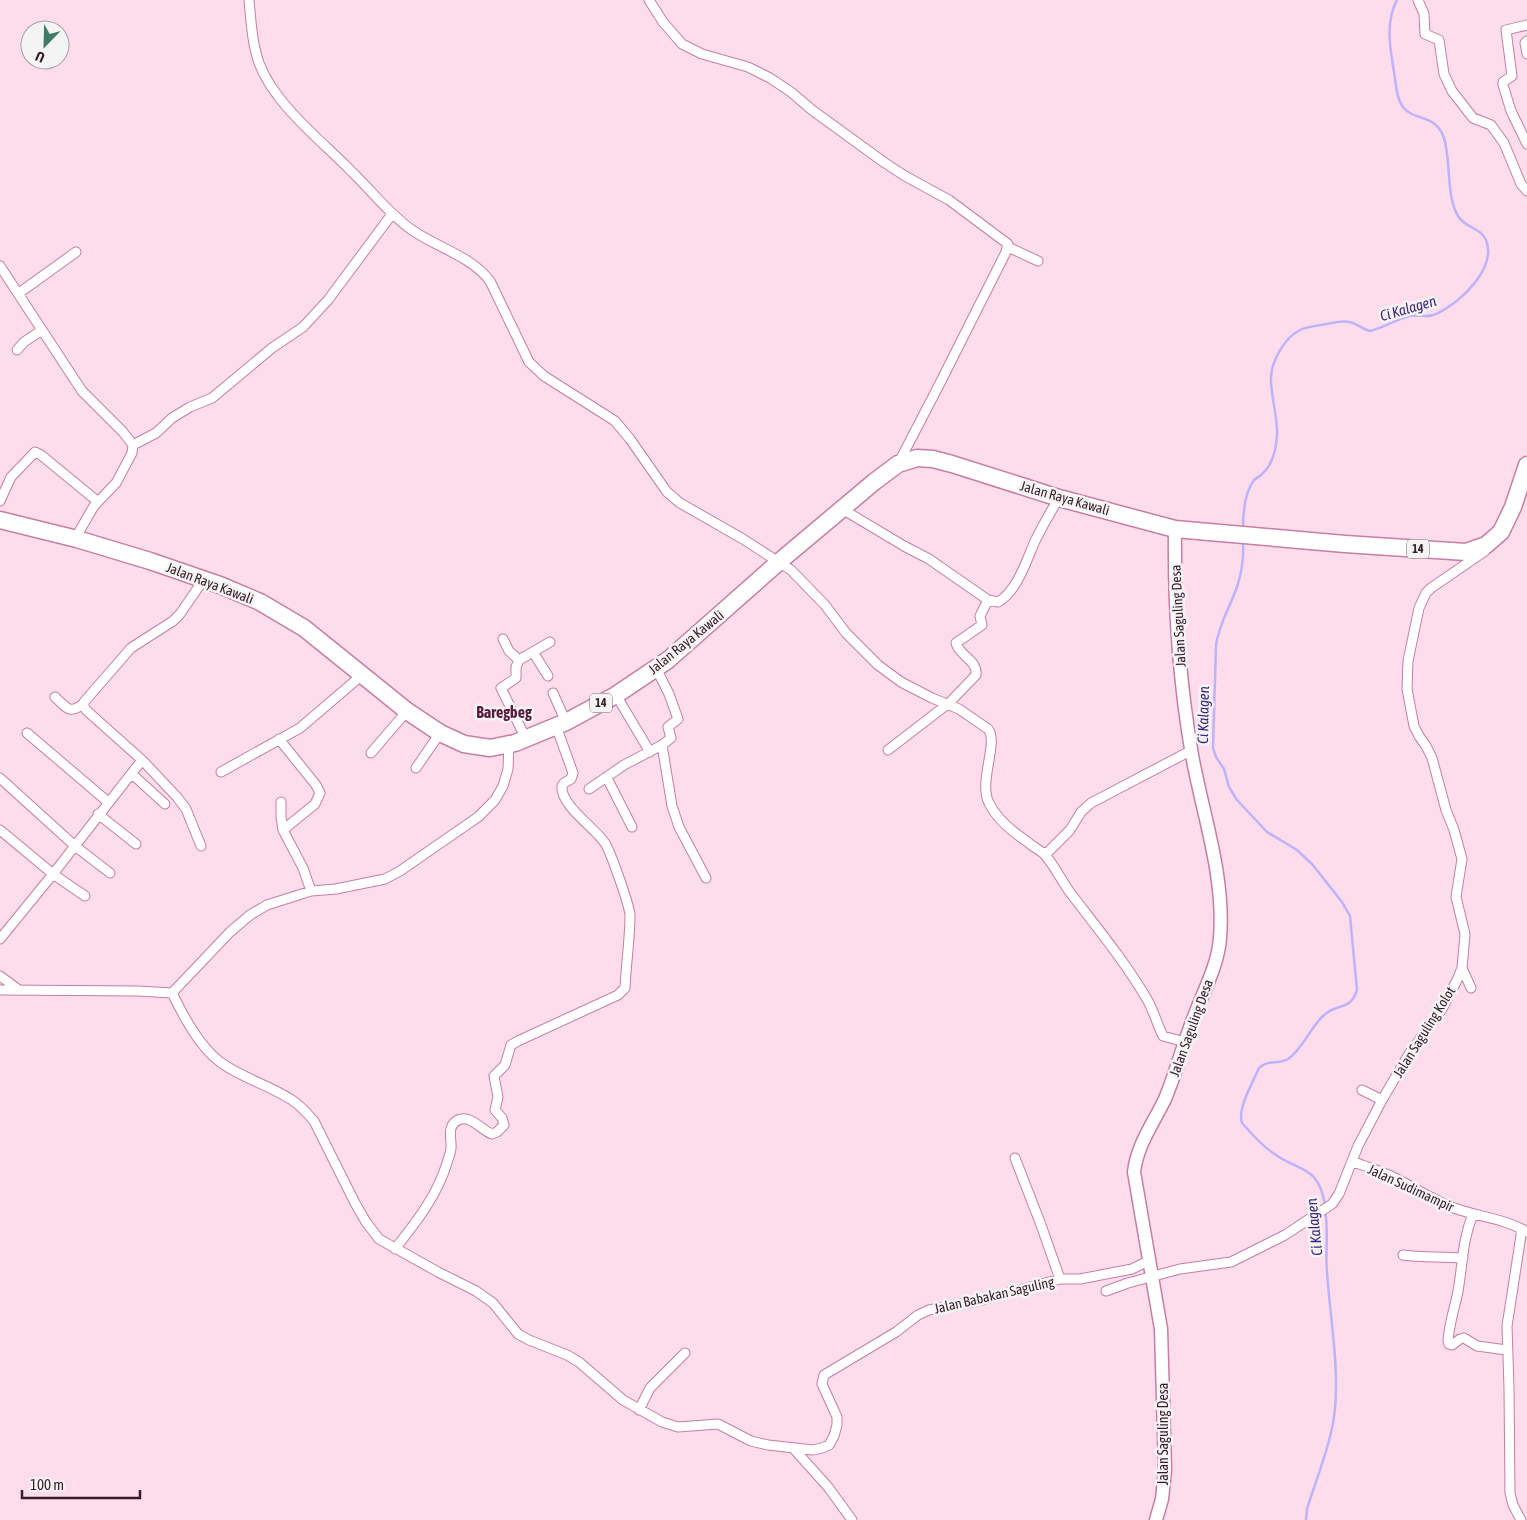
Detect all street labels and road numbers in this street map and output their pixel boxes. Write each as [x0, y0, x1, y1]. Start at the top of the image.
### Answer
street label: Jalan Raya Kawali [1018, 478, 1112, 518]
road number: 14 [1407, 540, 1429, 558]
street label: Jalan Raya Kawali [164, 559, 256, 607]
street label: Jalan Saguling Desa [1167, 564, 1189, 668]
street label: Jalan Raya Kawali [645, 607, 727, 677]
road number: 14 [590, 694, 612, 712]
street label: Jalan Saguling Desa [1166, 977, 1216, 1079]
street label: Jalan Saguling Kolot [1390, 984, 1458, 1080]
street label: Jalan Sudimampir [1365, 1161, 1457, 1215]
street label: Jalan Babakan Saguling [933, 1273, 1055, 1317]
street label: Jalan Saguling Desa [1155, 1383, 1171, 1485]

